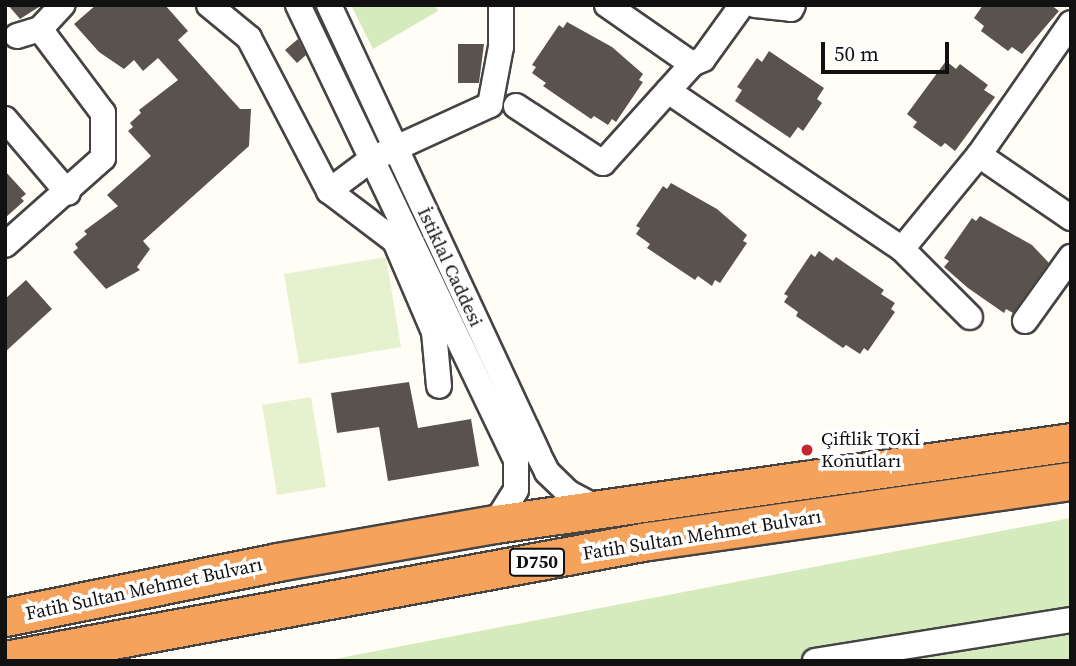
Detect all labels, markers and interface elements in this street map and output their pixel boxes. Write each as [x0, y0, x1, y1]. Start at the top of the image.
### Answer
scale bar [824, 28, 952, 72]
text: 50 m [834, 39, 879, 68]
street label: İstiklal Caddesi [412, 204, 488, 330]
place label: Çiftlik TOKİ Konutları [821, 428, 921, 472]
marker: Çiftlik TOKİ Konutları [799, 442, 815, 458]
street label: Fatih Sultan Mehmet Bulvarı [581, 505, 823, 565]
road number: D750 [509, 548, 565, 576]
street label: Fatih Sultan Mehmet Bulvarı [24, 553, 264, 625]

